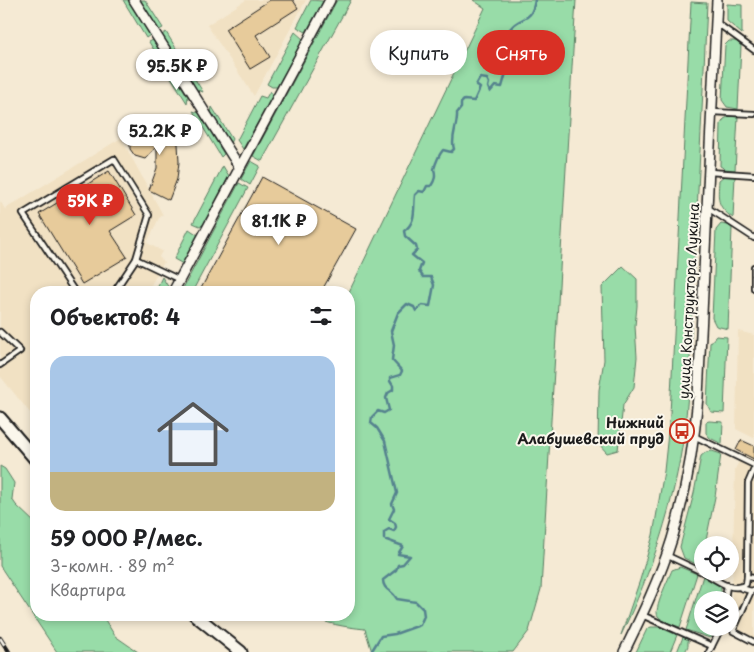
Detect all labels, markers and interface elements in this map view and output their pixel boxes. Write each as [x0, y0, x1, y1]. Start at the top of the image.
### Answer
chip: Купить [370, 30, 467, 75]
chip: Снять [477, 30, 565, 75]
pin: 95.5K ₽ [131, 48, 223, 91]
text: 95.5K ₽ [147, 53, 207, 77]
pin: 52.2K ₽ [114, 114, 206, 156]
text: 52.2K ₽ [128, 118, 192, 142]
pin: 59K ₽ [55, 184, 125, 226]
text: 59K ₽ [67, 188, 113, 212]
street label: улица Конструктора Лукина [673, 202, 704, 399]
pin: 81.1K ₽ [233, 204, 325, 246]
text: 81.1K ₽ [251, 208, 307, 232]
text: Объектов: 4 [50, 300, 180, 332]
icon: filters [307, 302, 335, 330]
icon: home [148, 389, 238, 479]
place label: Нижний Алабушевский пруд [518, 412, 665, 449]
bus stop icon: Нижний Алабушевский пруд [669, 418, 695, 444]
text: 59 000 ₽/мес. [50, 521, 203, 553]
map controls [694, 536, 739, 636]
button: locate [694, 536, 739, 581]
text: 3-комн. · 89 m² [50, 553, 175, 577]
text: Квартира [50, 577, 125, 601]
button: layers [694, 591, 739, 636]

